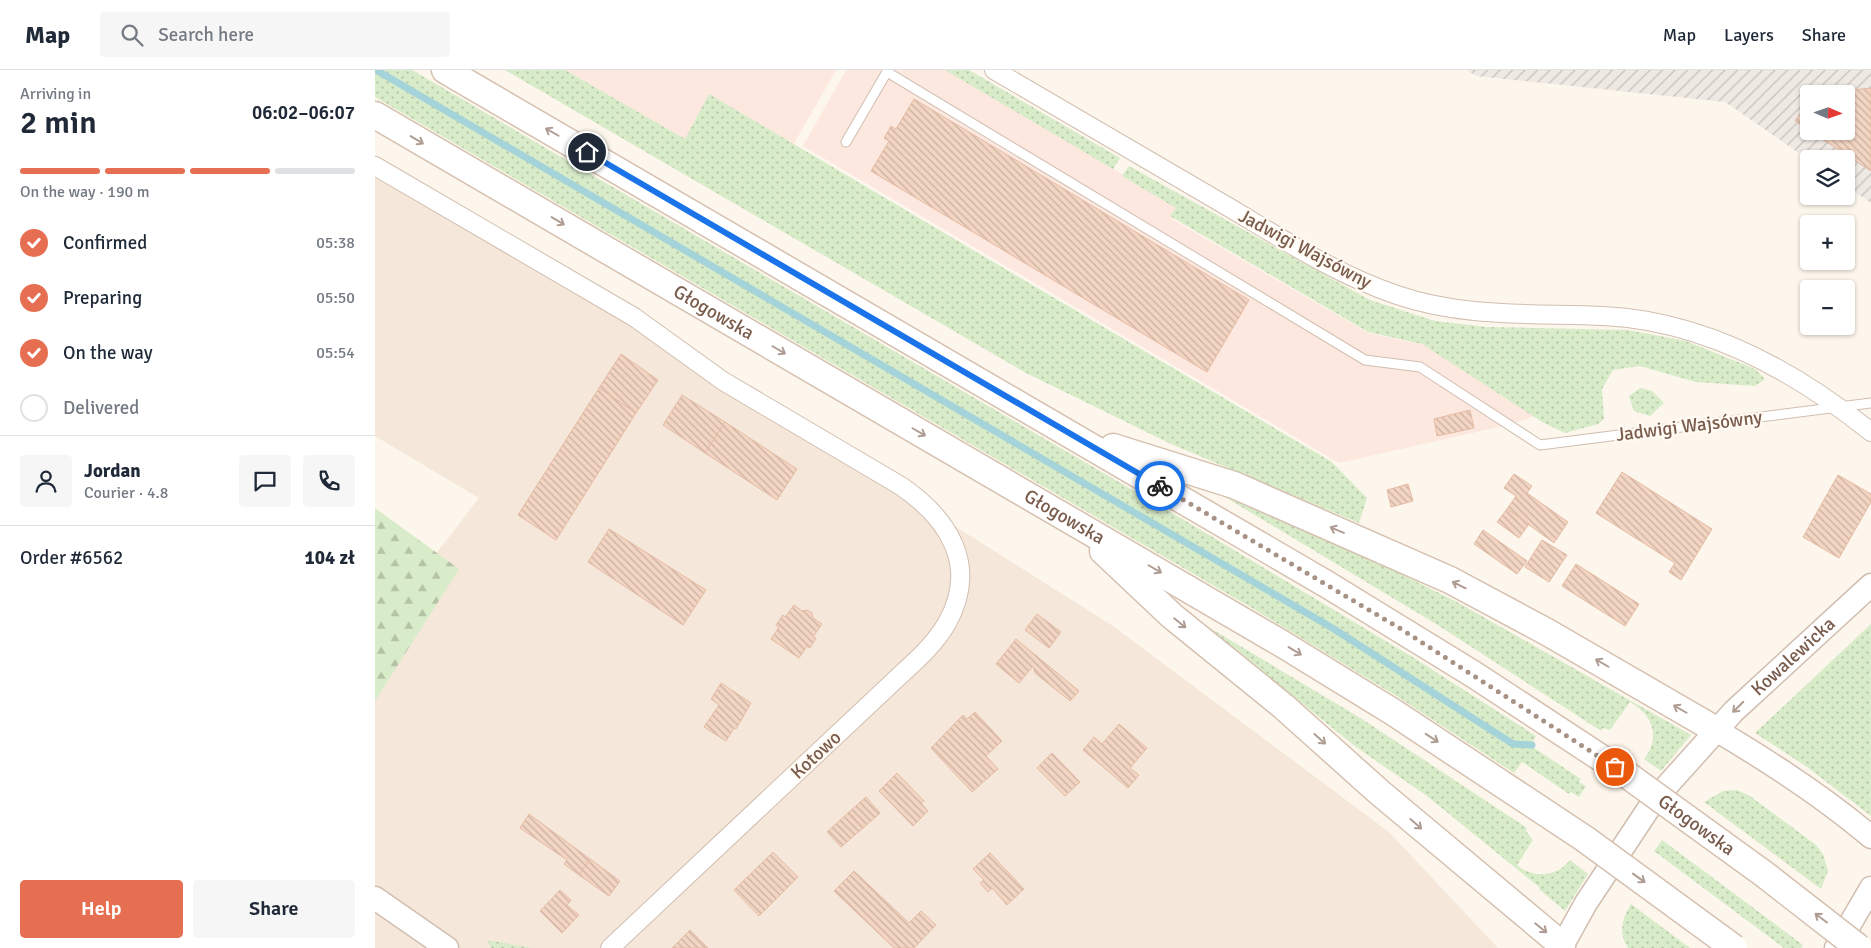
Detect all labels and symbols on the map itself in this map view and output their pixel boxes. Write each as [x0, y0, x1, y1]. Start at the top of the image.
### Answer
north arrow [1800, 85, 1855, 140]
one-way arrow [545, 126, 559, 136]
pin [566, 131, 608, 173]
one-way arrow [410, 135, 424, 145]
street label: Jadwigi Wajsówny [1234, 204, 1376, 294]
one-way arrow [550, 217, 564, 227]
street label: Głogowska [669, 280, 758, 345]
one-way arrow [771, 346, 786, 356]
street label: Jadwigi Wajsówny [1615, 405, 1764, 447]
one-way arrow [912, 427, 927, 437]
courier [1135, 461, 1185, 511]
street label: Głogowska [1020, 484, 1109, 550]
one-way arrow [1330, 525, 1345, 535]
one-way arrow [1147, 564, 1161, 574]
one-way arrow [1452, 580, 1467, 589]
street label: Kowalewicka [1746, 612, 1840, 701]
one-way arrow [1173, 617, 1186, 628]
one-way arrow [1287, 647, 1301, 657]
one-way arrow [1595, 658, 1609, 668]
one-way arrow [1732, 701, 1744, 713]
one-way arrow [1673, 703, 1688, 713]
street label: Kotowo [786, 726, 846, 784]
one-way arrow [1313, 733, 1326, 745]
one-way arrow [1425, 733, 1439, 743]
pin [1594, 746, 1636, 788]
street label: Głogowska [1653, 789, 1740, 861]
one-way arrow [1410, 818, 1423, 829]
one-way arrow [1632, 873, 1646, 883]
one-way arrow [1815, 912, 1828, 923]
one-way arrow [1534, 923, 1547, 934]

